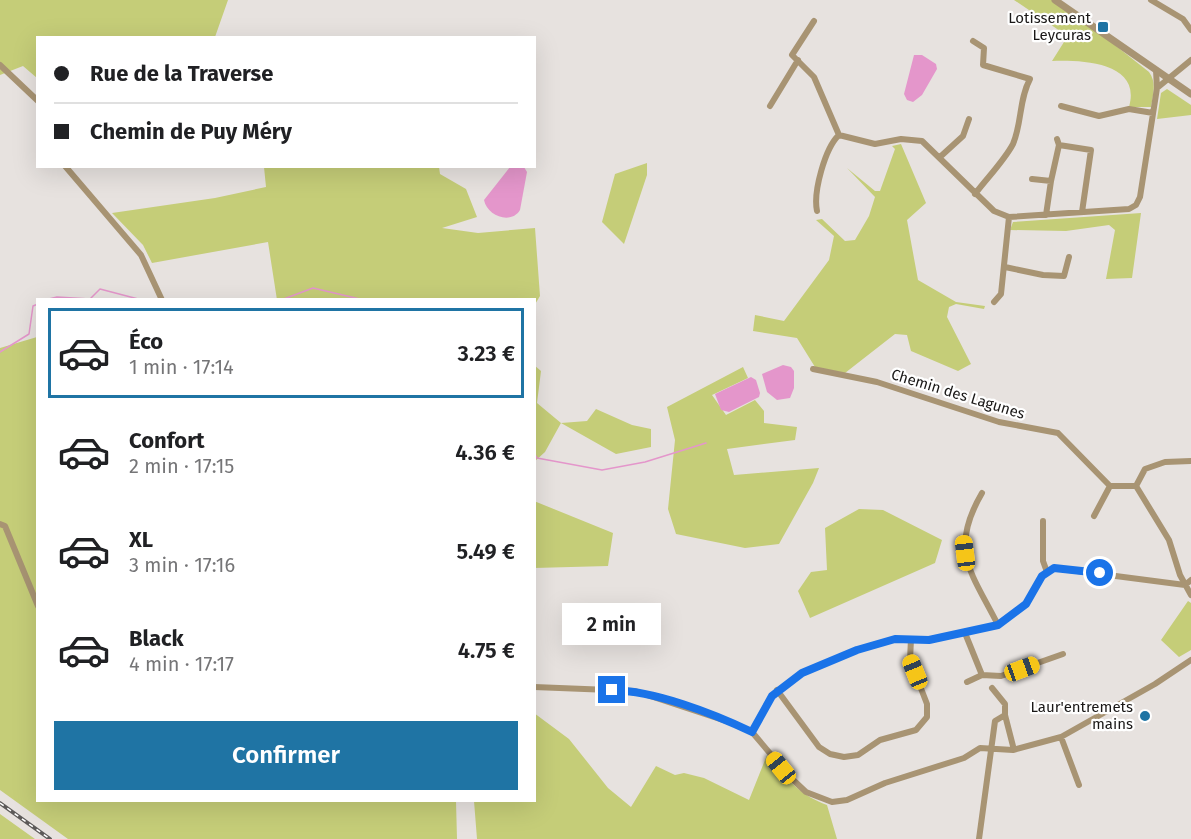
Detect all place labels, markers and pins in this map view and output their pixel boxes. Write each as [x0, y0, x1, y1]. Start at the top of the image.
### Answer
place label: Lotissement Leycuras [1008, 9, 1092, 44]
marker: Lotissement Leycuras [1096, 20, 1110, 34]
place label: Laur'entremets mains [1030, 698, 1133, 733]
marker: Laur'entremets mains [1138, 709, 1152, 723]

